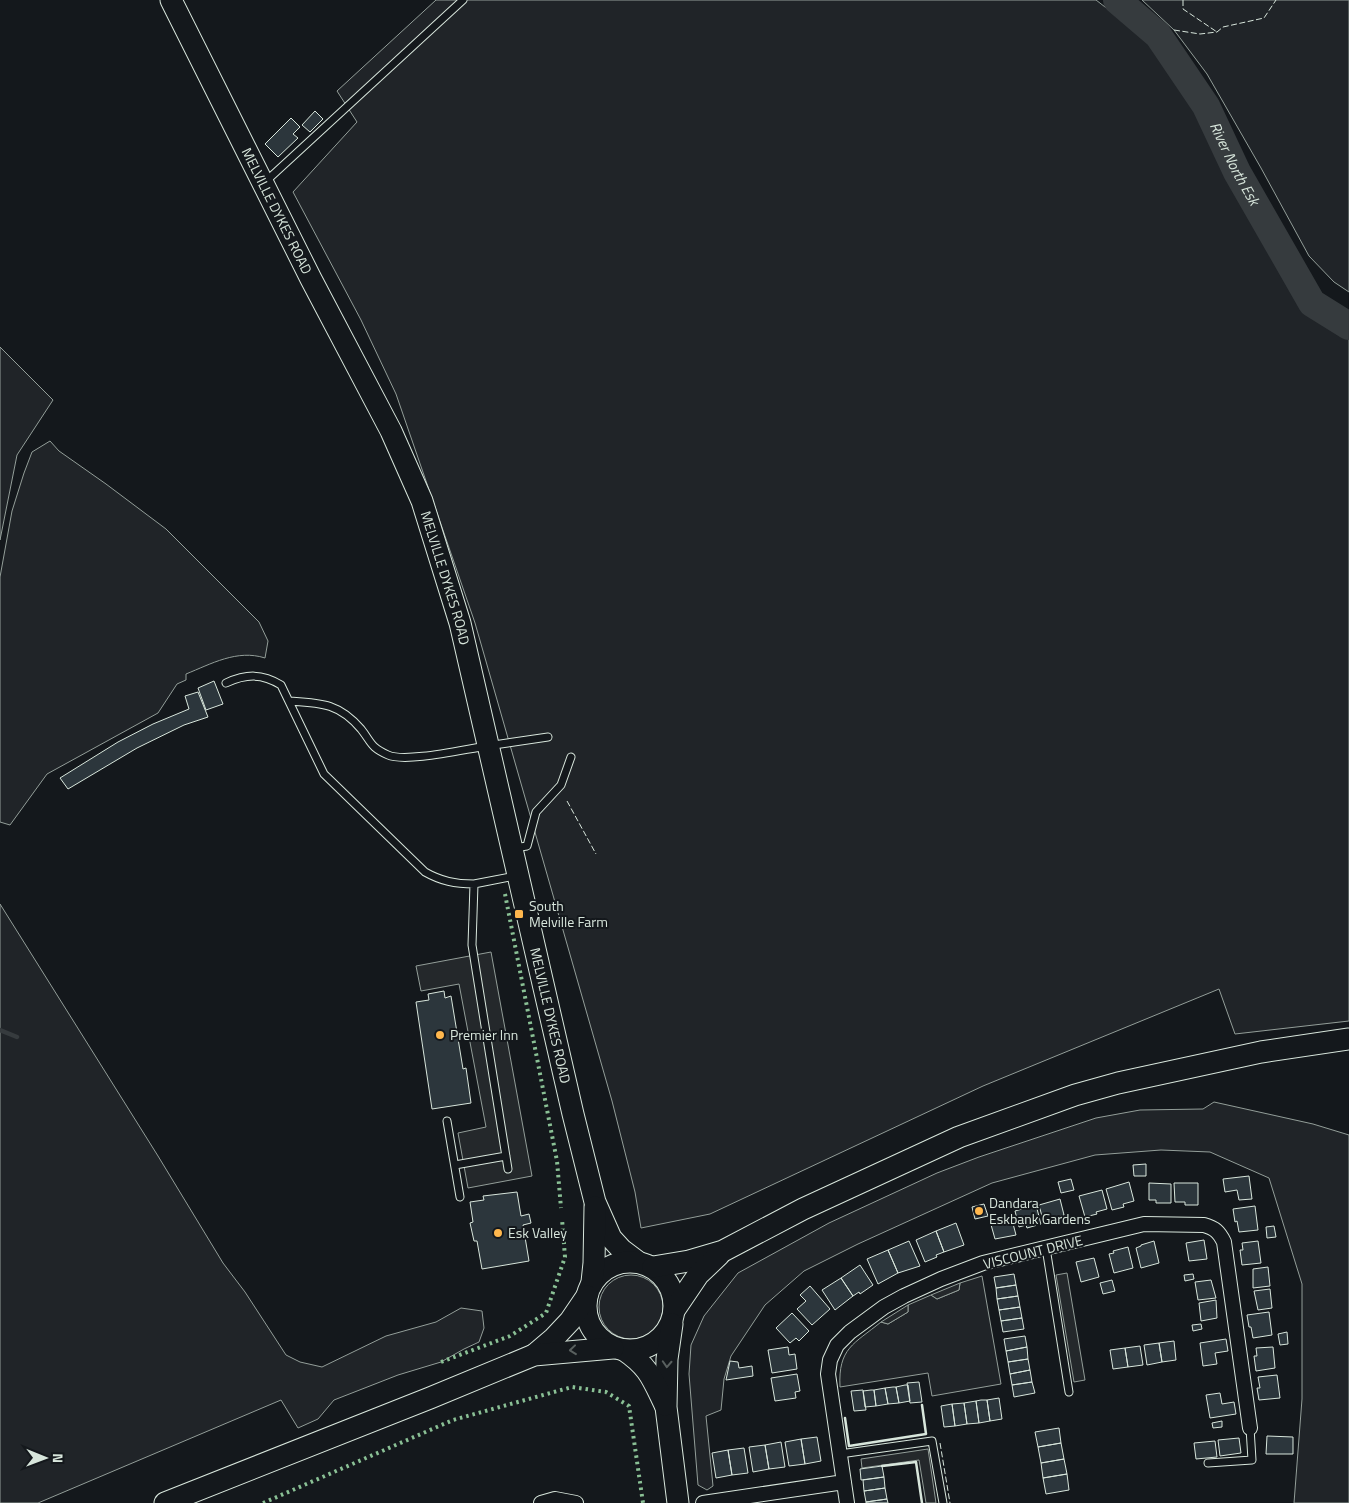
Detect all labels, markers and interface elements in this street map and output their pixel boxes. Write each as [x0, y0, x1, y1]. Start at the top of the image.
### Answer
water label: River North Esk [1204, 118, 1267, 212]
street label: MELVILLE DYKES ROAD [237, 144, 318, 278]
street label: MELVILLE DYKES ROAD [416, 508, 476, 647]
place label: South Melville Farm [529, 895, 608, 932]
marker: South Melville Farm [513, 908, 525, 920]
street label: MELVILLE DYKES ROAD [525, 945, 577, 1085]
place label: Premier Inn [450, 1024, 518, 1045]
marker: Premier Inn [434, 1029, 446, 1041]
place label: Dandara Eskbank Gardens [989, 1192, 1090, 1229]
marker: Dandara Eskbank Gardens [973, 1205, 985, 1217]
place label: Esk Valley [508, 1222, 567, 1243]
marker: Esk Valley [492, 1227, 504, 1239]
street label: VISCOUNT DRIVE [981, 1229, 1085, 1274]
one-way arrow [569, 1345, 577, 1356]
one-way arrow [662, 1360, 673, 1368]
north arrow [20, 1433, 70, 1483]
text: N [48, 1453, 69, 1463]

